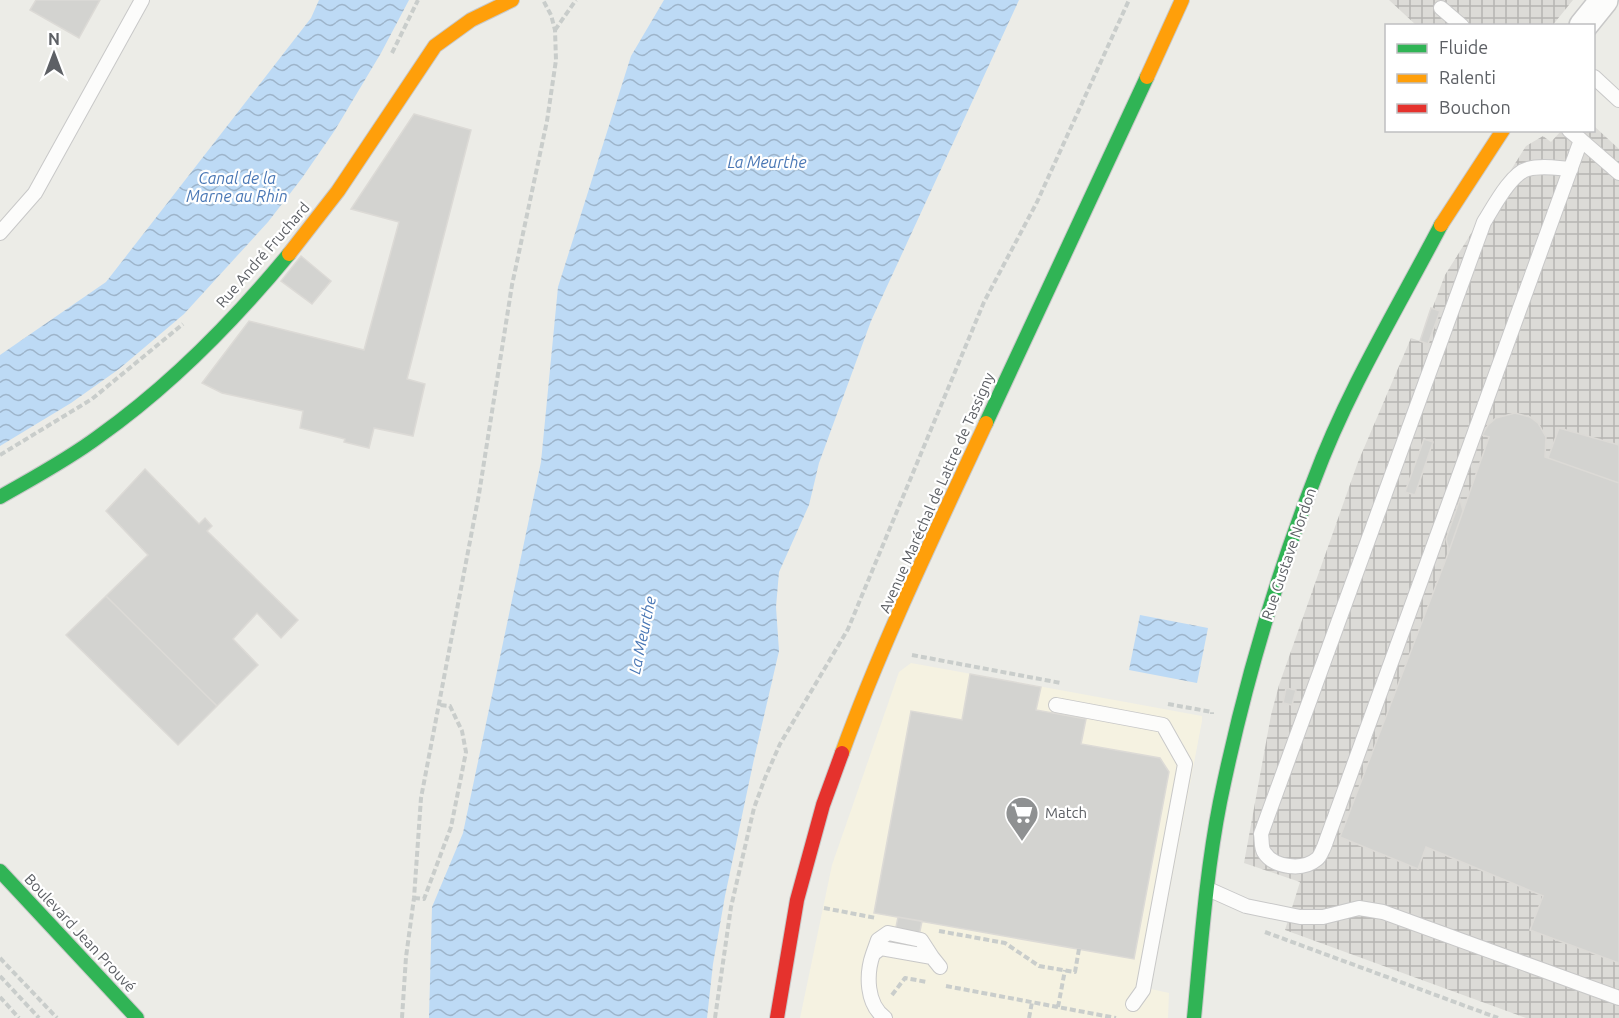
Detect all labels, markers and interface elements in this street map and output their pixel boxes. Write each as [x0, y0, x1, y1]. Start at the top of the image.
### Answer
north arrow [24, 24, 84, 84]
legend [1385, 24, 1595, 132]
text: N [48, 30, 60, 48]
text: Fluide [1439, 37, 1488, 57]
text: Ralenti [1439, 67, 1496, 87]
text: Bouchon [1439, 97, 1511, 117]
water label: La Meurthe [727, 153, 807, 171]
water label: Canal de la Marne au Rhin [186, 169, 288, 205]
street label: Rue André Fruchard [212, 199, 313, 311]
street label: Avenue Maréchal de Lattre de Tassigny [876, 370, 997, 616]
street label: Rue Gustave Nordon [1258, 486, 1319, 622]
water label: La Meurthe [625, 594, 659, 676]
supermarket icon: Match [1004, 795, 1040, 842]
place label: Match [1045, 804, 1087, 821]
street label: Boulevard Jean Prouvé [21, 870, 139, 995]

